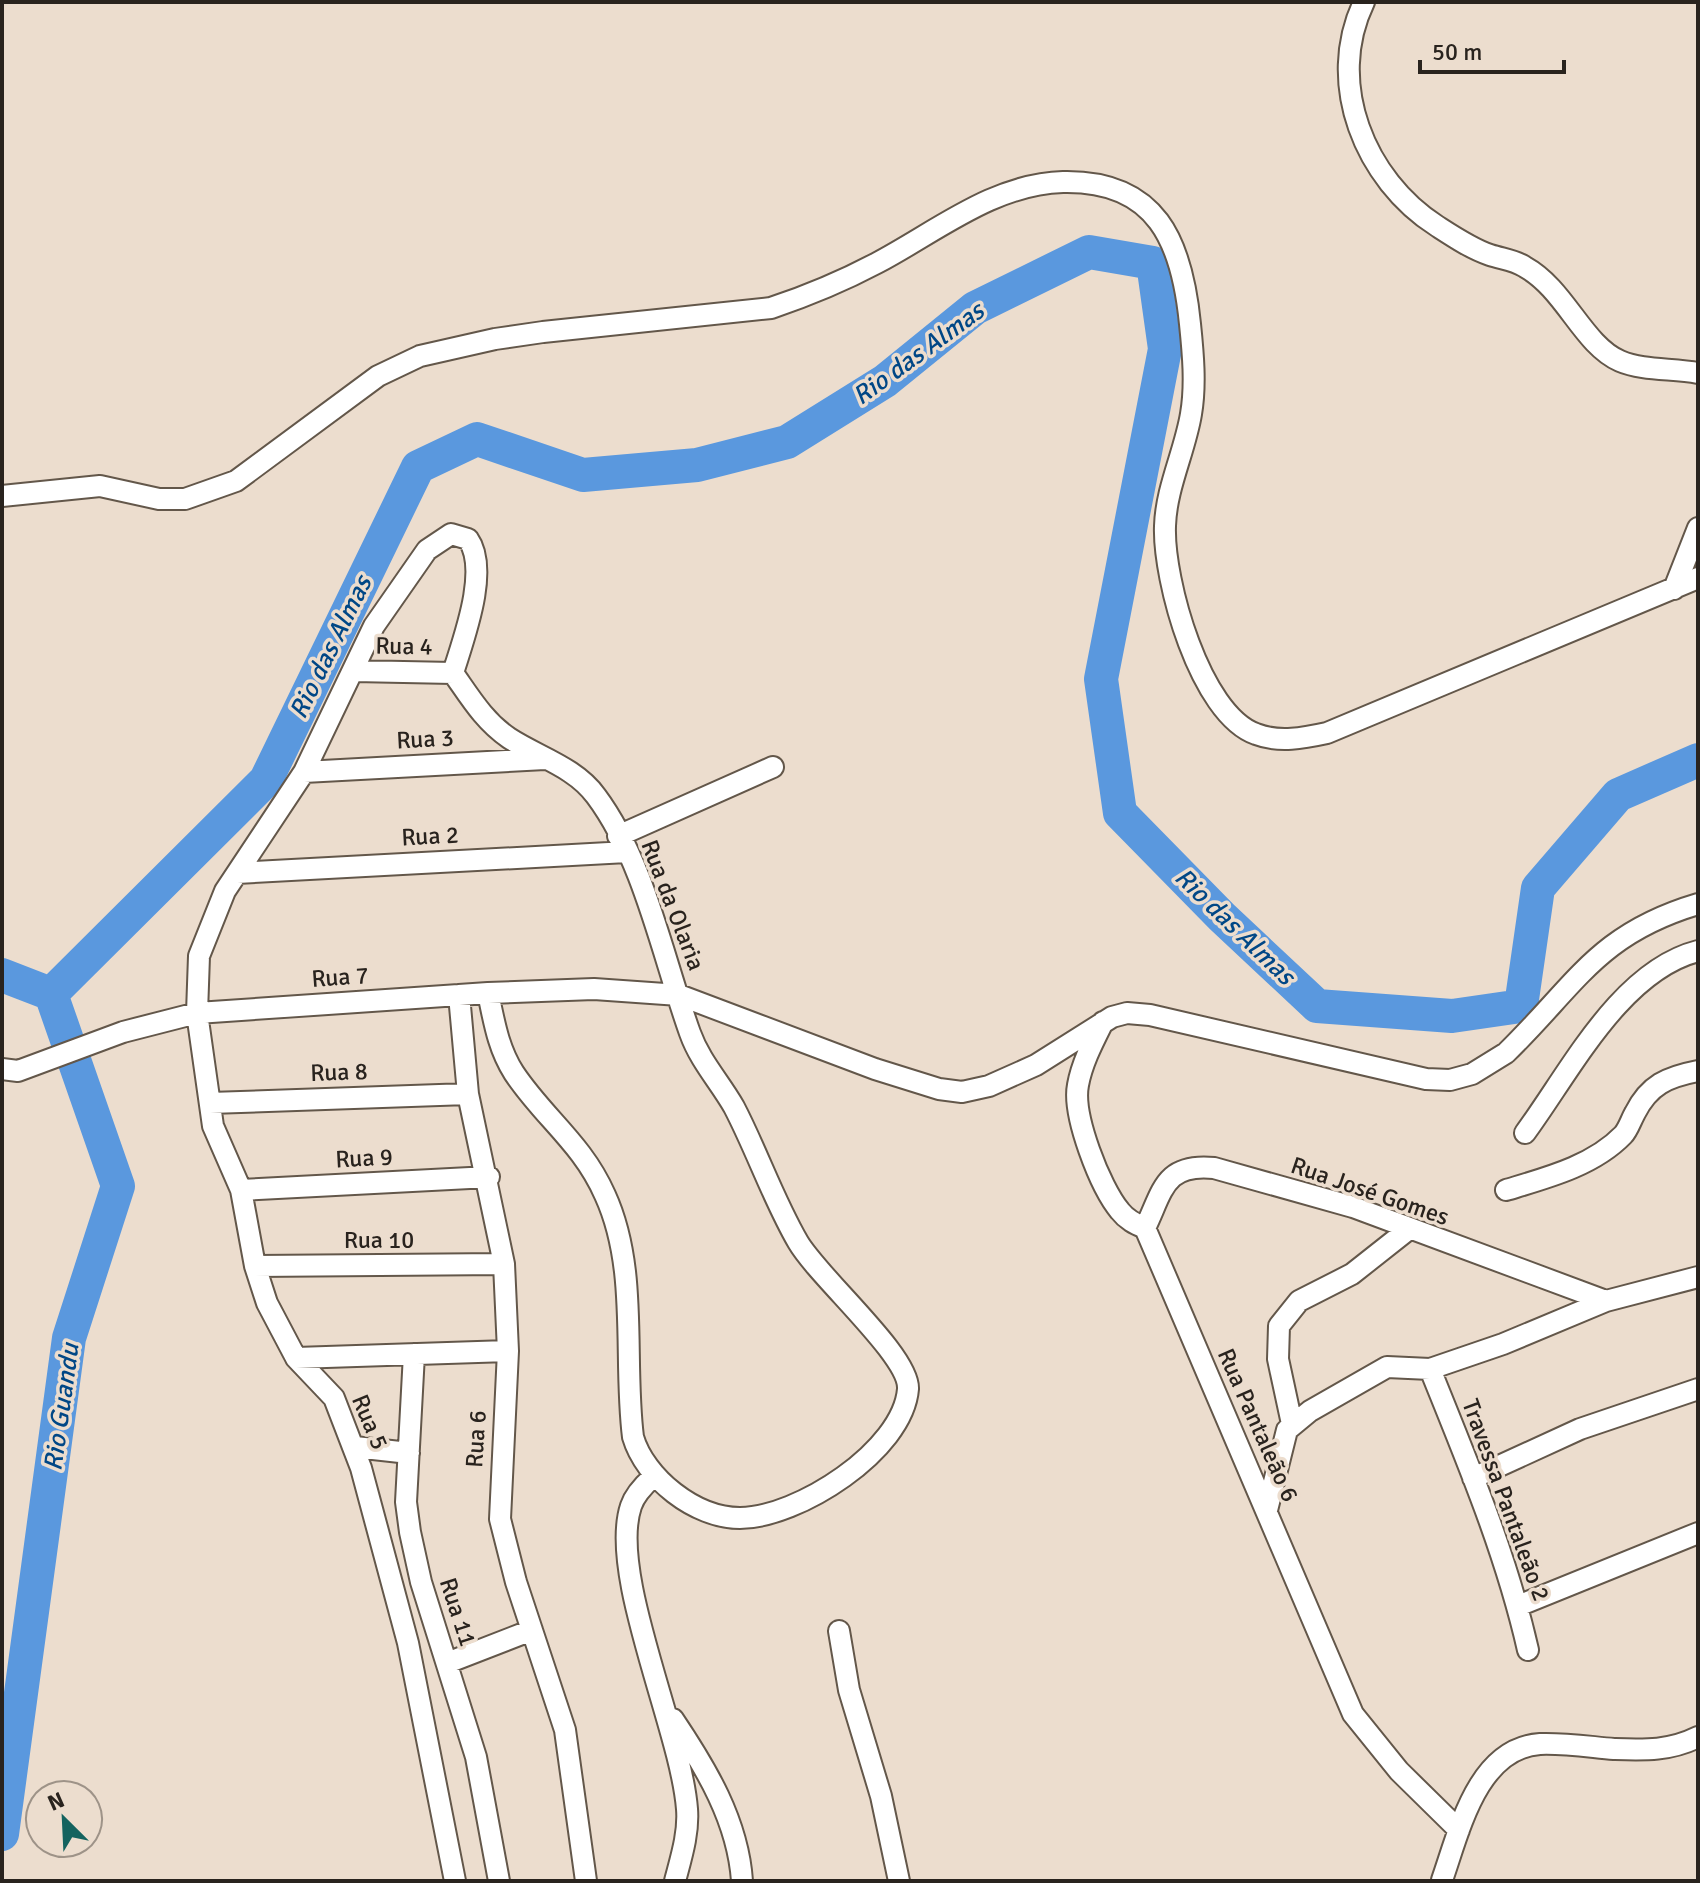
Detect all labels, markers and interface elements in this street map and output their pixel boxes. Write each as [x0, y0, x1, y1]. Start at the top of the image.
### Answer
scale bar [1420, 24, 1564, 74]
text: 50 m [1432, 37, 1482, 67]
water label: Rio das Almas [847, 294, 993, 412]
water label: Rio das Almas [283, 569, 380, 724]
street label: Rua 4 [375, 631, 433, 661]
street label: Rua 3 [396, 723, 454, 755]
street label: Rua 2 [401, 820, 459, 852]
street label: Rua da Olaria [634, 835, 712, 975]
water label: Rio das Almas [1168, 862, 1303, 994]
street label: Rua 7 [310, 960, 370, 994]
street label: Rua 8 [310, 1056, 368, 1088]
street label: Rua 9 [335, 1142, 393, 1174]
street label: Rua José Gomes [1287, 1150, 1453, 1232]
street label: Rua 10 [344, 1225, 414, 1255]
water label: Rio Guandu [37, 1340, 87, 1473]
street label: Rua Pantaleão 6 [1211, 1344, 1305, 1506]
street label: Rua 5 [345, 1390, 395, 1454]
street label: Travessa Pantaleão 2 [1456, 1395, 1556, 1605]
street label: Rua 6 [459, 1409, 493, 1469]
street label: Rua 11 [433, 1574, 483, 1650]
north arrow [24, 1779, 104, 1859]
text: N [44, 1786, 69, 1817]

